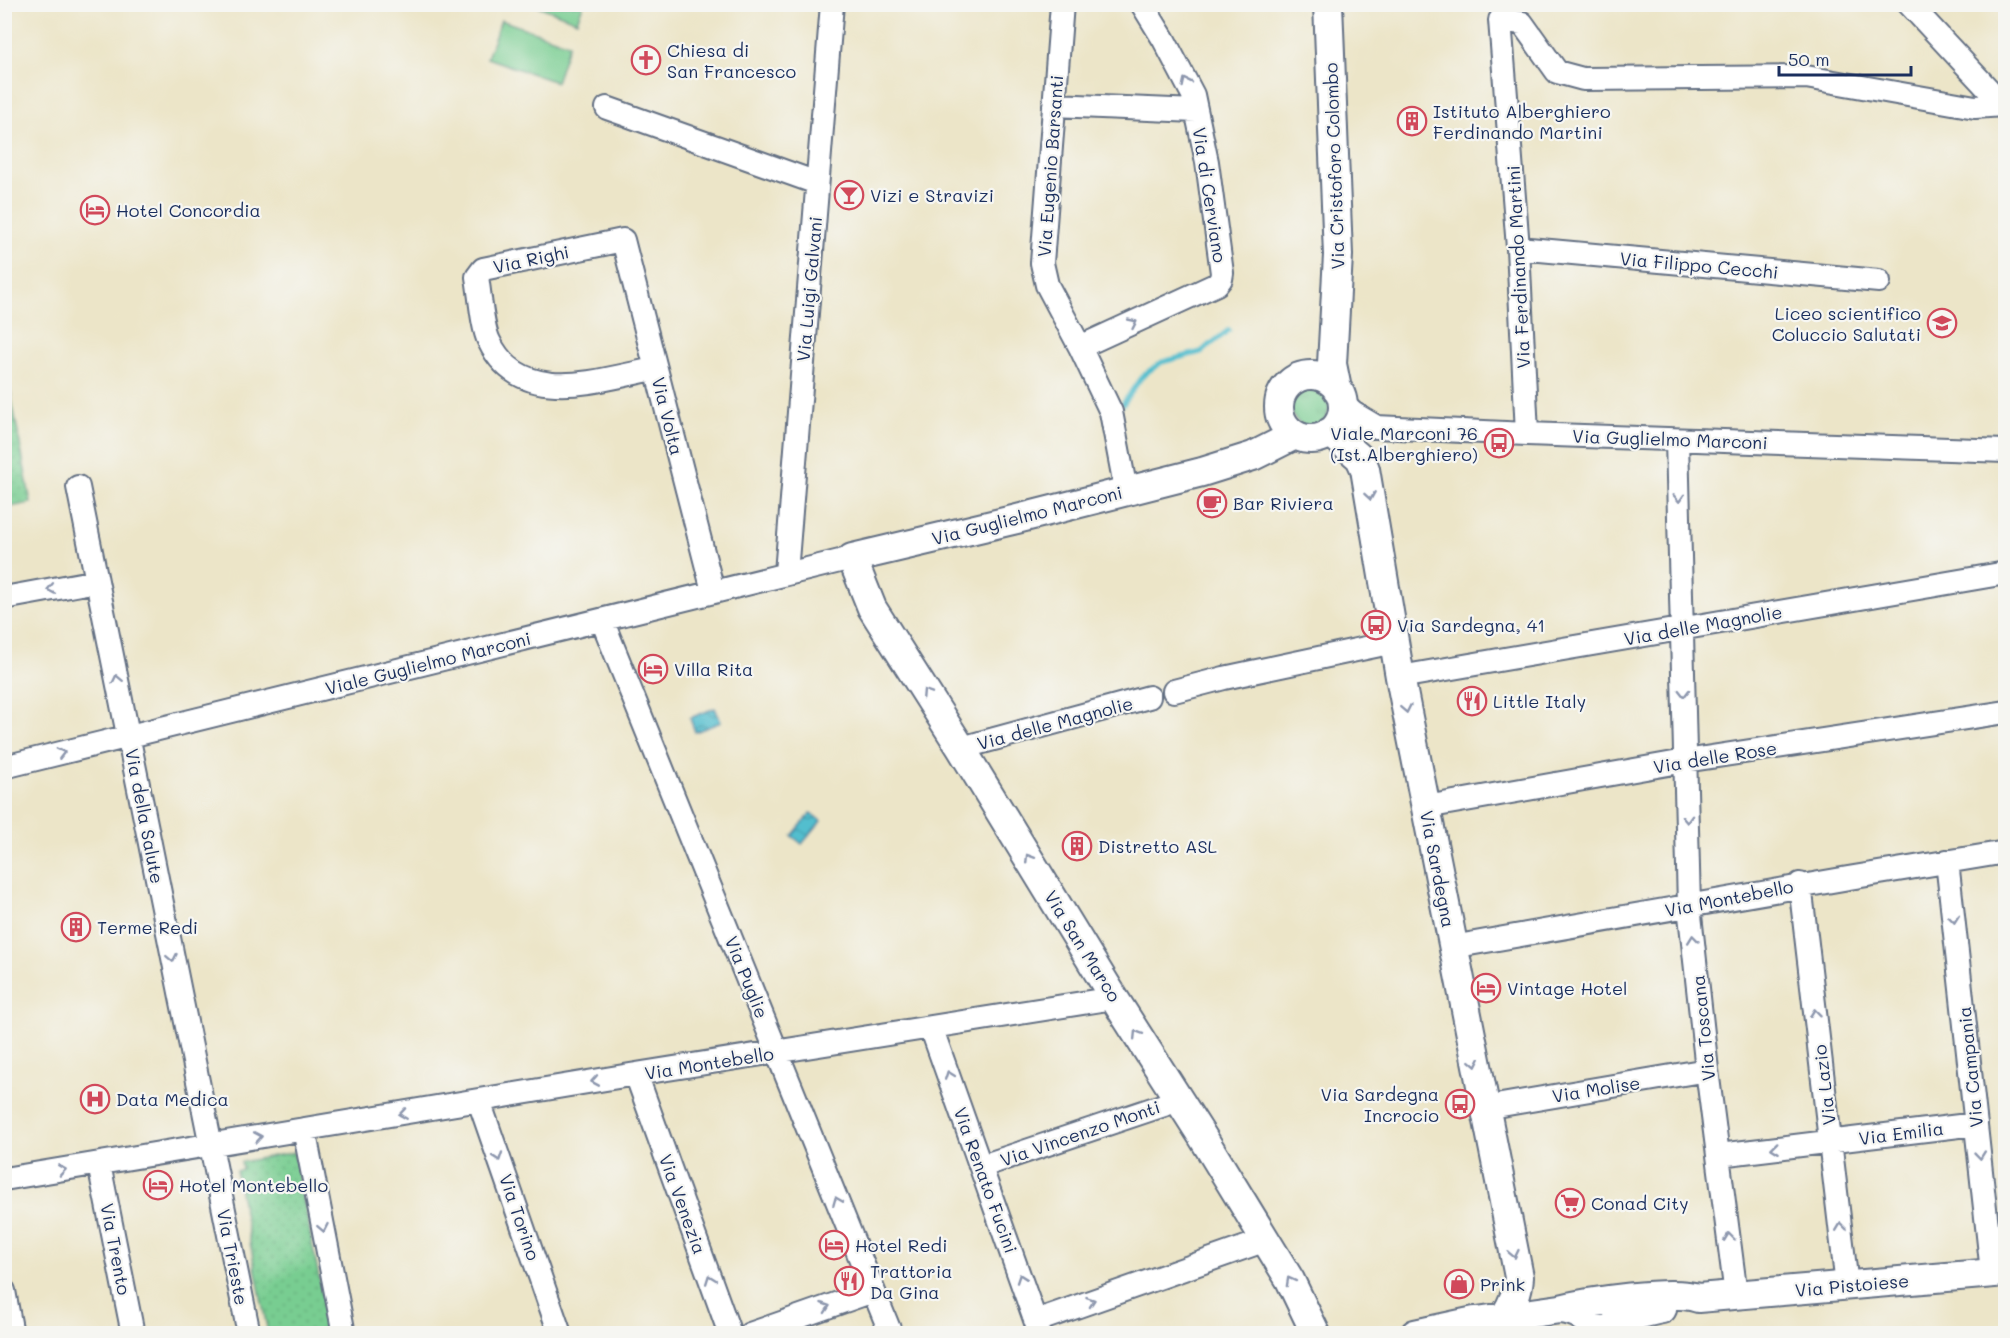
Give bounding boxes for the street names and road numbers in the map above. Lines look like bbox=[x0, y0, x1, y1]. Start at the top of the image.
street label: Via Cristoforo Colombo bbox=[1318, 62, 1350, 270]
street label: Via Eugenio Barsanti bbox=[1032, 74, 1068, 258]
street label: Via di Cerviano bbox=[1187, 126, 1233, 265]
street label: Via Ferdinando Martini bbox=[1501, 165, 1535, 369]
street label: Via Luigi Galvani bbox=[791, 215, 827, 363]
street label: Via Righi bbox=[491, 239, 571, 279]
street label: Via Filippo Cecchi bbox=[1619, 246, 1779, 284]
street label: Via Volta bbox=[647, 374, 689, 458]
street label: Via Guglielmo Marconi bbox=[1572, 424, 1768, 454]
street label: Via Guglielmo Marconi bbox=[929, 480, 1125, 550]
street label: Via delle Magnolie bbox=[1622, 599, 1784, 651]
street label: Viale Guglielmo Marconi bbox=[323, 626, 533, 700]
street label: Via delle Magnolie bbox=[974, 691, 1136, 755]
street label: Via delle Rose bbox=[1652, 735, 1778, 779]
street label: Via della Salute bbox=[120, 746, 170, 886]
street label: Via Sardegna bbox=[1415, 808, 1461, 930]
street label: Via Montebello bbox=[1663, 874, 1796, 922]
street label: Via San Marco bbox=[1039, 886, 1127, 1006]
street label: Via Puglie bbox=[720, 932, 774, 1022]
street label: Via Toscana bbox=[1685, 974, 1721, 1082]
street label: Via Campania bbox=[1952, 1005, 1988, 1129]
street label: Via Montebello bbox=[643, 1041, 776, 1085]
street label: Via Lazio bbox=[1807, 1043, 1841, 1127]
street label: Via Molise bbox=[1550, 1070, 1642, 1108]
street label: Via Vincenzo Monti bbox=[997, 1094, 1163, 1172]
street label: Via Renato Fucini bbox=[948, 1104, 1024, 1256]
street label: Via Emilia bbox=[1857, 1116, 1945, 1150]
street label: Via Venezia bbox=[654, 1151, 712, 1257]
street label: Via Torino bbox=[494, 1171, 546, 1264]
street label: Via Trento bbox=[95, 1201, 137, 1297]
street label: Via Trieste bbox=[212, 1207, 254, 1307]
street label: Via Pistoiese bbox=[1794, 1268, 1910, 1302]

